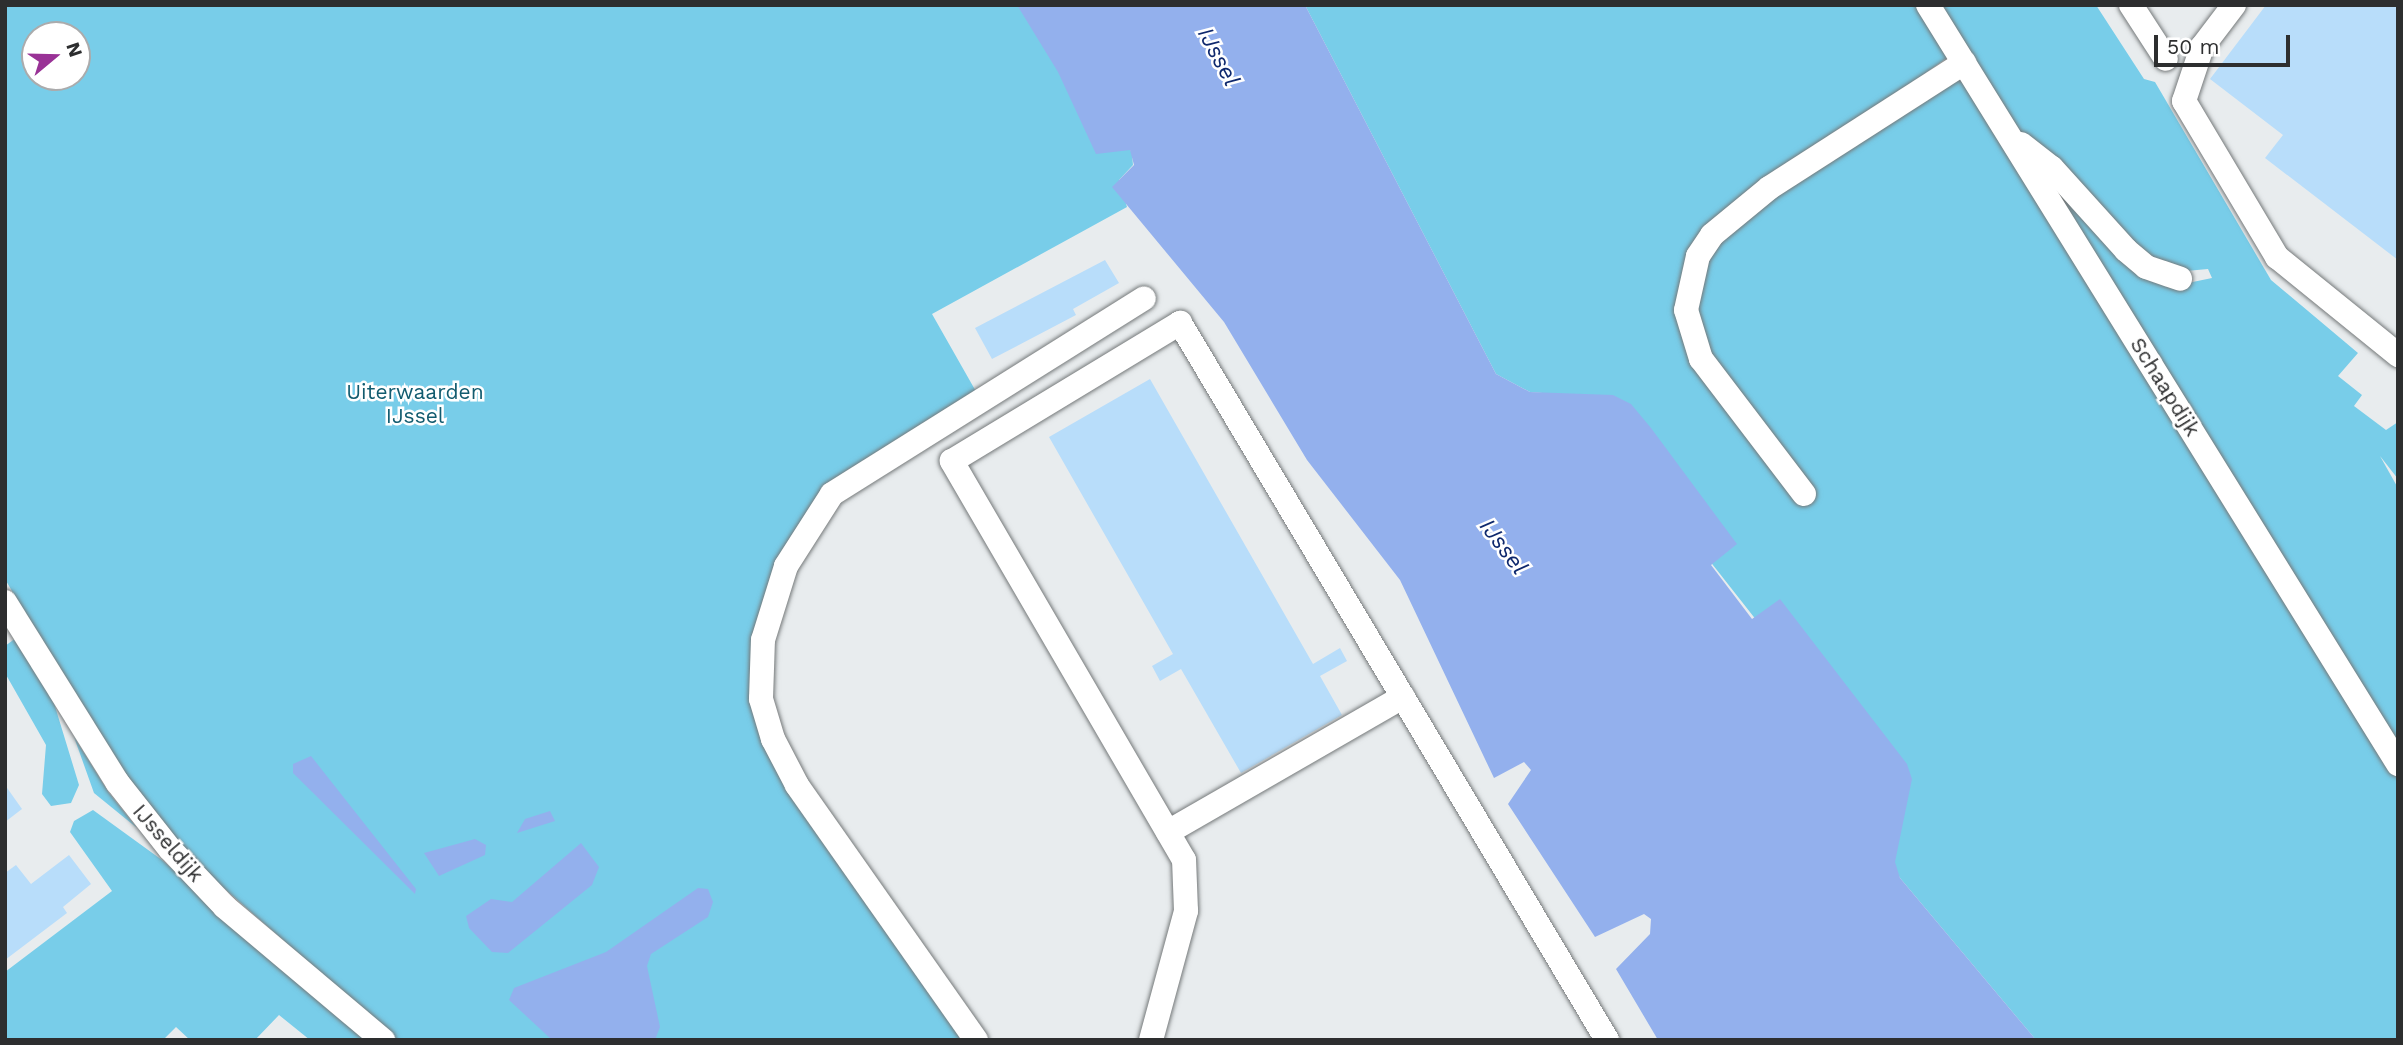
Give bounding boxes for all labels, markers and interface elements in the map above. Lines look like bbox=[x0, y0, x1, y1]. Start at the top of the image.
north arrow bbox=[21, 21, 91, 91]
scale bar bbox=[2158, 21, 2294, 65]
water label: IJssel bbox=[1191, 23, 1245, 91]
text: 50 m bbox=[2167, 34, 2219, 59]
text: N bbox=[61, 39, 88, 60]
street label: Schaapdijk bbox=[2125, 333, 2205, 441]
park label: Uiterwaarden IJssel bbox=[346, 379, 484, 429]
water label: IJssel bbox=[1473, 514, 1533, 580]
street label: IJsseldijk bbox=[127, 799, 209, 887]

